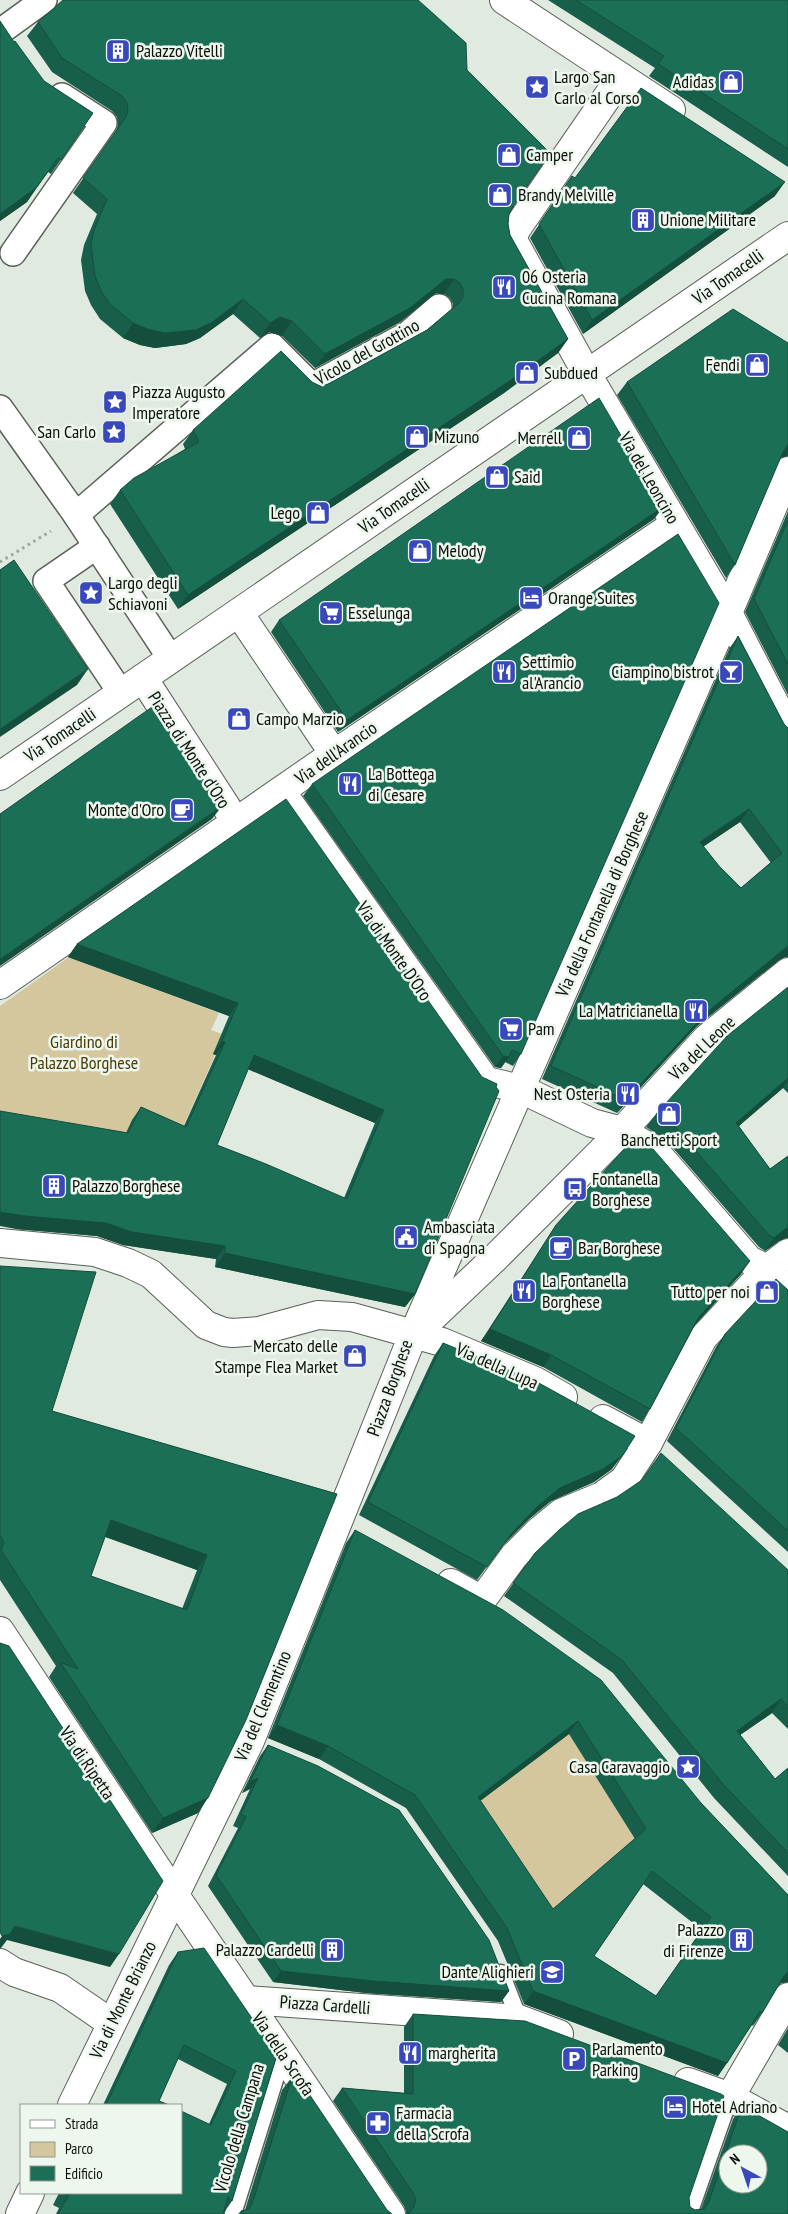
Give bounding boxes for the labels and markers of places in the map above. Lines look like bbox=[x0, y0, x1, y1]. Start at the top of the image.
building icon: Palazzo Vitelli bbox=[105, 38, 131, 64]
place label: Palazzo Vitelli bbox=[136, 39, 223, 62]
place label: Largo San Carlo al Corso bbox=[554, 65, 640, 109]
shop icon: Adidas bbox=[718, 69, 744, 95]
place label: Adidas bbox=[673, 70, 714, 93]
place icon: Largo San Carlo al Corso bbox=[524, 74, 550, 100]
shop icon: Camper bbox=[496, 142, 522, 168]
place label: Camper bbox=[526, 143, 573, 166]
shop icon: Brandy Melville bbox=[487, 182, 513, 208]
place label: Brandy Melville bbox=[518, 183, 614, 206]
building icon: Unione Militare bbox=[630, 207, 656, 233]
place label: Unione Militare bbox=[660, 208, 756, 231]
place label: 06 Osteria Cucina Romana bbox=[522, 265, 617, 309]
restaurant icon: 06 Osteria Cucina Romana bbox=[491, 274, 517, 300]
shop icon: Fendi bbox=[744, 352, 770, 378]
place label: Fendi bbox=[706, 353, 740, 376]
shop icon: Subdued bbox=[514, 360, 540, 386]
place label: Subdued bbox=[544, 361, 598, 384]
place label: Piazza Augusto Imperatore bbox=[132, 380, 226, 424]
place icon: Piazza Augusto Imperatore bbox=[102, 389, 128, 415]
place icon: San Carlo bbox=[101, 419, 127, 445]
place label: San Carlo bbox=[37, 420, 96, 443]
shop icon: Mizuno bbox=[404, 424, 430, 450]
place label: Mizuno bbox=[434, 425, 480, 448]
shop icon: Merrell bbox=[566, 425, 592, 451]
place label: Merrell bbox=[517, 426, 563, 449]
shop icon: Said bbox=[484, 464, 510, 490]
place label: Said bbox=[514, 465, 541, 488]
shop icon: Lego bbox=[305, 500, 331, 526]
place label: Lego bbox=[270, 501, 300, 524]
shop icon: Melody bbox=[407, 538, 433, 564]
place label: Melody bbox=[438, 539, 484, 562]
place label: Largo degli Schiavoni bbox=[108, 571, 178, 615]
place icon: Largo degli Schiavoni bbox=[78, 580, 104, 606]
hotel icon: Orange Suites bbox=[518, 585, 544, 611]
place label: Orange Suites bbox=[548, 586, 635, 609]
supermarket icon: Esselunga bbox=[318, 600, 344, 626]
place label: Esselunga bbox=[348, 601, 410, 624]
place label: Settimio al'Arancio bbox=[522, 650, 582, 694]
restaurant icon: Settimio al'Arancio bbox=[491, 659, 517, 685]
bar icon: Ciampino bistrot bbox=[718, 659, 744, 685]
place label: Ciampino bistrot bbox=[611, 660, 714, 683]
shop icon: Campo Marzio bbox=[226, 706, 252, 732]
place label: Campo Marzio bbox=[256, 707, 344, 730]
place label: La Bottega di Cesare bbox=[368, 762, 435, 806]
restaurant icon: La Bottega di Cesare bbox=[337, 771, 363, 797]
cafe icon: Monte d'Oro bbox=[169, 797, 195, 823]
place label: Monte d'Oro bbox=[88, 798, 164, 821]
restaurant icon: La Matricianella bbox=[683, 998, 709, 1024]
place label: La Matricianella bbox=[579, 999, 678, 1022]
supermarket icon: Pam bbox=[498, 1016, 524, 1042]
place label: Pam bbox=[528, 1017, 555, 1040]
restaurant icon: Nest Osteria bbox=[615, 1081, 641, 1107]
place label: Nest Osteria bbox=[534, 1082, 610, 1105]
shop icon: Banchetti Sport bbox=[656, 1101, 682, 1127]
place label: Banchetti Sport bbox=[621, 1128, 717, 1151]
place label: Fontanella Borghese bbox=[592, 1167, 658, 1211]
building icon: Palazzo Borghese bbox=[41, 1173, 67, 1199]
place label: Palazzo Borghese bbox=[72, 1174, 180, 1197]
bus stop icon: Fontanella Borghese bbox=[562, 1176, 588, 1202]
place label: Ambasciata di Spagna bbox=[424, 1215, 495, 1259]
public building icon: Ambasciata di Spagna bbox=[393, 1224, 419, 1250]
cafe icon: Bar Borghese bbox=[548, 1235, 574, 1261]
place label: Bar Borghese bbox=[578, 1236, 660, 1259]
place label: La Fontanella Borghese bbox=[542, 1269, 626, 1313]
restaurant icon: La Fontanella Borghese bbox=[511, 1278, 537, 1304]
shop icon: Tutto per noi bbox=[754, 1279, 780, 1305]
place label: Tutto per noi bbox=[671, 1280, 750, 1303]
place label: Mercato delle Stampe Flea Market bbox=[214, 1334, 338, 1378]
shop icon: Mercato delle Stampe Flea Market bbox=[342, 1343, 368, 1369]
place icon: Casa Caravaggio bbox=[675, 1754, 701, 1780]
place label: Casa Caravaggio bbox=[569, 1755, 670, 1778]
place label: Palazzo di Firenze bbox=[663, 1918, 724, 1962]
building icon: Palazzo di Firenze bbox=[728, 1927, 754, 1953]
building icon: Palazzo Cardelli bbox=[319, 1937, 345, 1963]
place label: Palazzo Cardelli bbox=[216, 1938, 314, 1961]
school or university icon: Dante Alighieri bbox=[539, 1959, 565, 1985]
place label: Dante Alighieri bbox=[441, 1960, 534, 1983]
place label: Parlamento Parking bbox=[592, 2037, 663, 2081]
restaurant icon: margherita bbox=[397, 2040, 423, 2066]
place label: margherita bbox=[428, 2041, 496, 2064]
parking icon: Parlamento Parking bbox=[561, 2046, 587, 2072]
hotel icon: Hotel Adriano bbox=[662, 2094, 688, 2120]
place label: Hotel Adriano bbox=[692, 2095, 777, 2118]
place label: Farmacia della Scrofa bbox=[396, 2101, 469, 2145]
pharmacy icon: Farmacia della Scrofa bbox=[365, 2110, 391, 2136]

